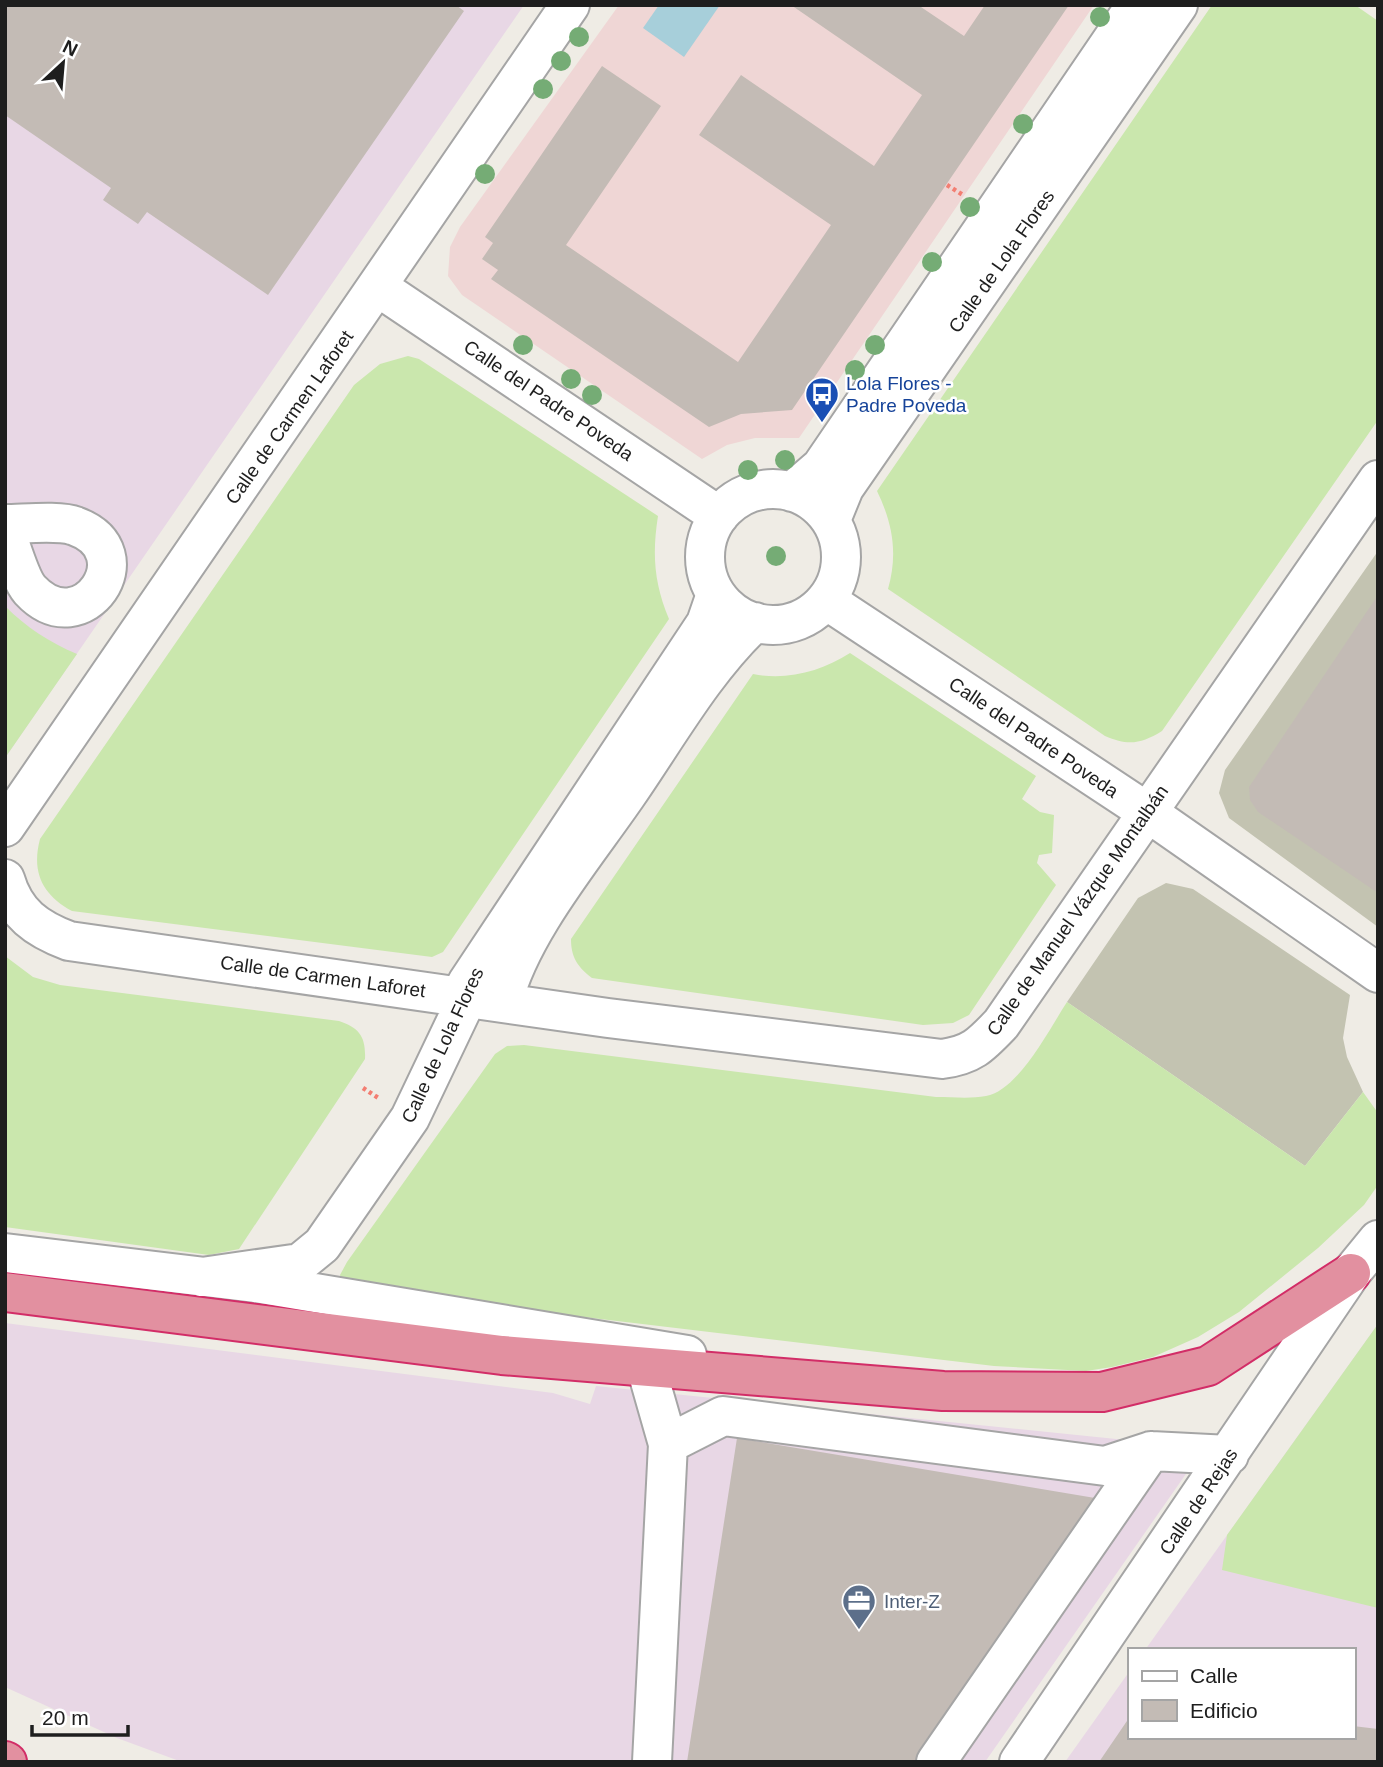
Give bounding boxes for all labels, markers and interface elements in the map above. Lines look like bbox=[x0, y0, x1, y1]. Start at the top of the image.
north arrow bbox=[28, 28, 98, 98]
text: N bbox=[59, 36, 81, 61]
street label: Calle de Lola Flores bbox=[944, 186, 1058, 337]
street label: Calle de Carmen Laforet bbox=[221, 326, 358, 508]
street label: Calle del Padre Poveda bbox=[460, 336, 638, 465]
place label: Lola Flores - Padre Poveda bbox=[846, 373, 967, 416]
bus stop icon: Lola Flores - Padre Poveda bbox=[803, 375, 841, 424]
street label: Calle del Padre Poveda bbox=[945, 673, 1123, 802]
street label: Calle de Manuel Vázque Montalbán bbox=[982, 781, 1172, 1040]
street label: Calle de Carmen Laforet bbox=[219, 952, 428, 1001]
street label: Calle de Lola Flores bbox=[397, 964, 488, 1126]
street label: Calle de Rejas bbox=[1155, 1444, 1242, 1558]
office icon: Inter-Z bbox=[840, 1582, 878, 1631]
place label: Inter-Z bbox=[884, 1591, 940, 1612]
legend bbox=[1128, 1648, 1355, 1739]
text: Calle bbox=[1190, 1664, 1238, 1687]
scale bar bbox=[32, 1694, 128, 1738]
text: Edificio bbox=[1190, 1699, 1258, 1722]
text: 20 m bbox=[42, 1706, 89, 1729]

